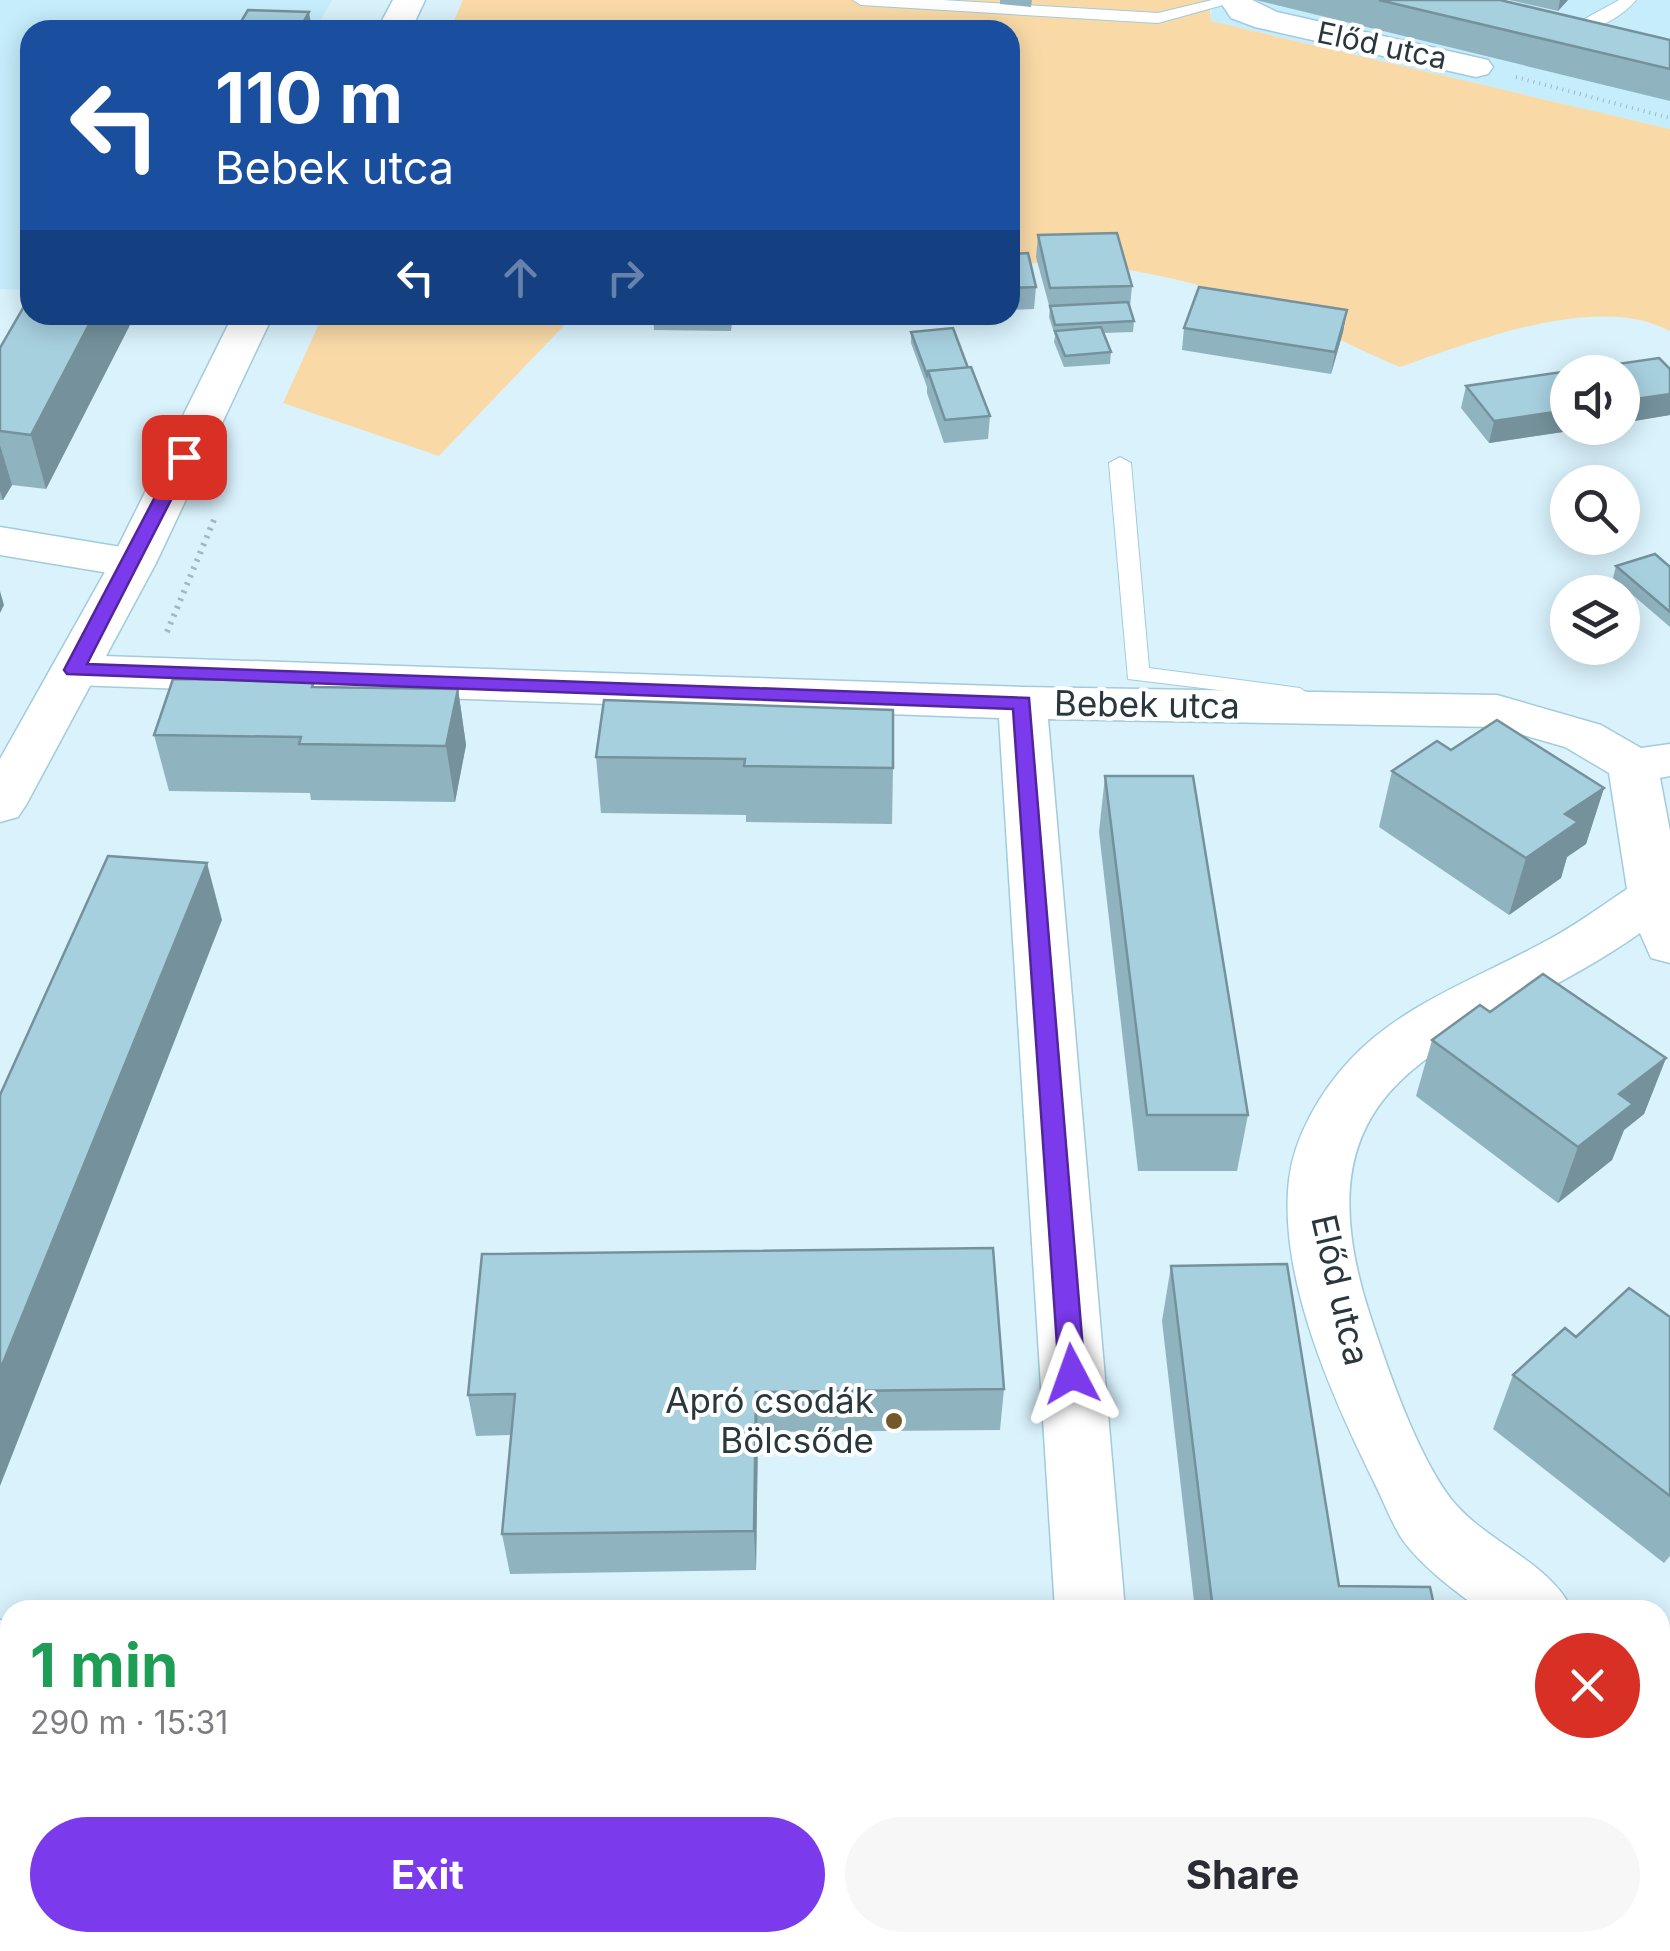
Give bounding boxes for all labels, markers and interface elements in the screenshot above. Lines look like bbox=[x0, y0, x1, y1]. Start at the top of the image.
street label: Előd utca bbox=[1314, 14, 1450, 76]
text: 110 m bbox=[215, 55, 403, 140]
icon: left bbox=[50, 60, 180, 190]
text: Bebek utca bbox=[215, 140, 454, 195]
icon: left bbox=[388, 250, 443, 305]
icon: ahead bbox=[493, 250, 548, 305]
icon: right bbox=[598, 250, 653, 305]
map controls bbox=[1550, 355, 1640, 665]
button: sound bbox=[1550, 355, 1640, 445]
pin bbox=[142, 415, 227, 500]
icon: arrive bbox=[157, 430, 212, 485]
button: search bbox=[1550, 465, 1640, 555]
button: layers bbox=[1550, 575, 1640, 665]
street label: Bebek utca bbox=[1054, 681, 1240, 727]
street label: Előd utca bbox=[1303, 1210, 1379, 1369]
position arrow bbox=[1020, 1322, 1124, 1426]
place label: Apró csodák Bölcsőde bbox=[665, 1379, 874, 1461]
marker: Apró csodák Bölcsőde bbox=[883, 1410, 905, 1432]
text: 1 min bbox=[30, 1629, 178, 1701]
button: close bbox=[1535, 1633, 1640, 1738]
text: 290 m · 15:31 bbox=[30, 1703, 228, 1742]
button: Exit bbox=[30, 1817, 825, 1932]
button: Share bbox=[845, 1817, 1640, 1932]

